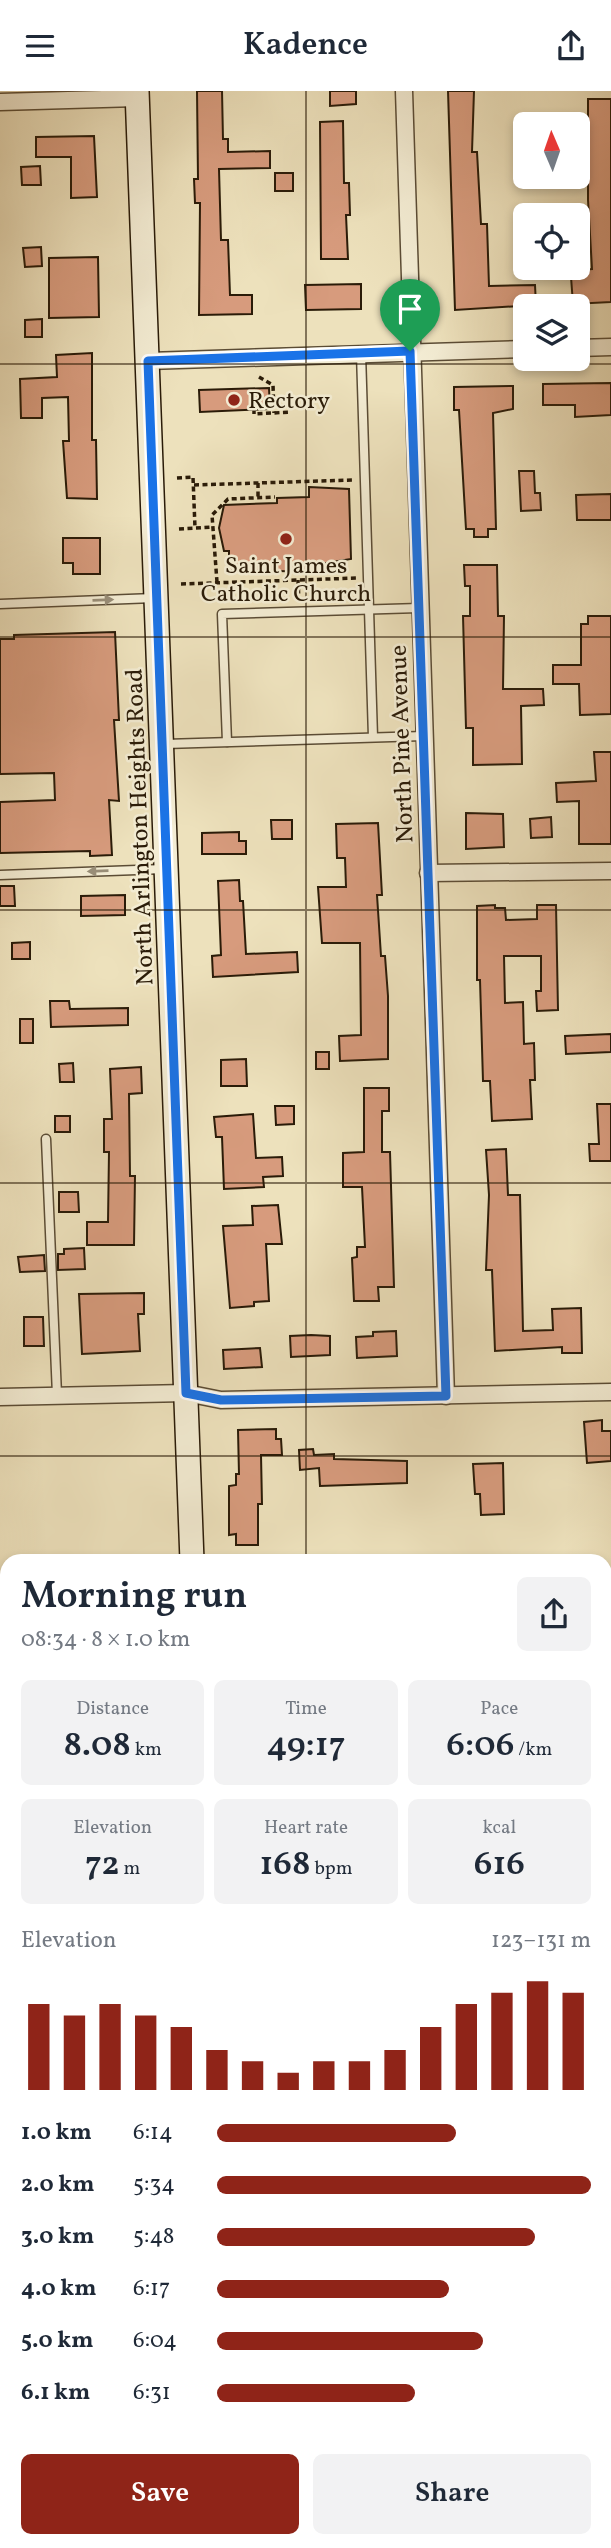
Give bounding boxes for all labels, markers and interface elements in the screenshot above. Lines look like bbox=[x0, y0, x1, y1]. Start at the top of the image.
text: Kadence bbox=[243, 24, 368, 68]
icon: menu bbox=[21, 27, 59, 65]
icon: share bbox=[552, 27, 590, 65]
north arrow bbox=[513, 112, 590, 189]
map controls bbox=[513, 112, 590, 371]
button: locate bbox=[513, 203, 590, 280]
pin bbox=[380, 279, 440, 351]
icon: arrive bbox=[391, 290, 429, 328]
button: layers bbox=[513, 294, 590, 371]
place label: Rectory bbox=[248, 385, 330, 419]
marker: Rectory bbox=[226, 392, 242, 408]
marker: Saint James Catholic Church bbox=[278, 531, 294, 547]
place label: Saint James Catholic Church bbox=[201, 550, 371, 612]
one-way arrow bbox=[93, 595, 115, 606]
street label: North Pine Avenue bbox=[383, 644, 423, 844]
street label: North Arlington Heights Road bbox=[118, 668, 164, 986]
one-way arrow bbox=[87, 866, 109, 877]
text: Morning run bbox=[21, 1571, 247, 1624]
button: share bbox=[517, 1577, 591, 1651]
text: 08:34 · 8 × 1.0 km bbox=[21, 1624, 190, 1656]
text: Distance bbox=[76, 1696, 149, 1722]
text: Time bbox=[285, 1696, 327, 1722]
text: Pace bbox=[480, 1696, 518, 1722]
text: 8.08 bbox=[63, 1722, 131, 1770]
text: 49:17 bbox=[266, 1722, 346, 1770]
text: 6:06 bbox=[446, 1722, 514, 1770]
text: km bbox=[131, 1737, 162, 1763]
text: /km bbox=[514, 1737, 552, 1763]
text: Elevation bbox=[73, 1815, 152, 1841]
text: Heart rate bbox=[264, 1815, 348, 1841]
text: kcal bbox=[482, 1815, 516, 1841]
text: 72 bbox=[85, 1841, 120, 1889]
text: 168 bbox=[260, 1841, 311, 1889]
text: 616 bbox=[474, 1841, 525, 1889]
text: m bbox=[120, 1856, 140, 1882]
text: bpm bbox=[311, 1856, 352, 1882]
text: Elevation bbox=[21, 1925, 117, 1957]
text: 123–131 m bbox=[491, 1925, 591, 1957]
text: 1.0 km bbox=[21, 2117, 92, 2149]
text: 6:14 bbox=[133, 2117, 173, 2149]
text: 2.0 km bbox=[21, 2169, 94, 2201]
text: 5:34 bbox=[133, 2169, 175, 2201]
text: 3.0 km bbox=[21, 2221, 94, 2253]
text: 5:48 bbox=[133, 2221, 174, 2253]
text: 4.0 km bbox=[21, 2273, 96, 2305]
text: 6:17 bbox=[133, 2273, 170, 2305]
text: 5.0 km bbox=[21, 2325, 94, 2357]
text: 6:04 bbox=[133, 2325, 177, 2357]
text: 6.1 km bbox=[21, 2377, 90, 2409]
text: 6:31 bbox=[133, 2377, 171, 2409]
button: Save bbox=[21, 2454, 299, 2534]
button: Share bbox=[313, 2454, 591, 2534]

